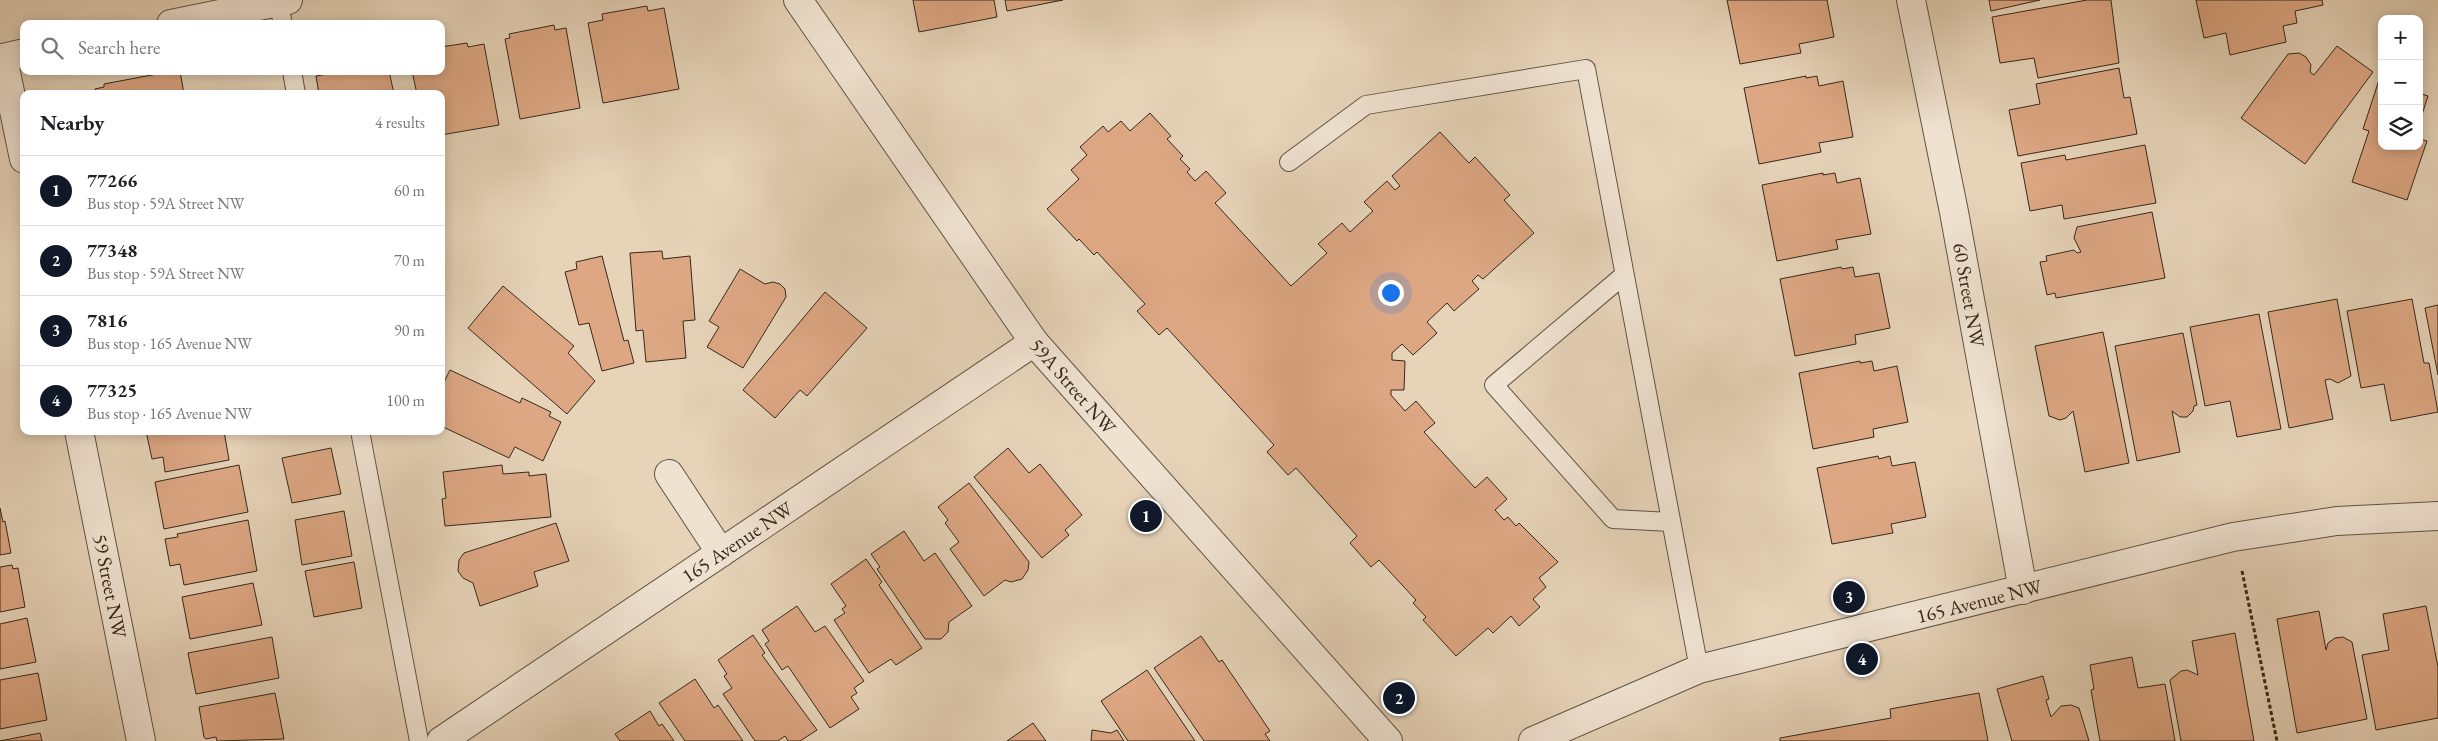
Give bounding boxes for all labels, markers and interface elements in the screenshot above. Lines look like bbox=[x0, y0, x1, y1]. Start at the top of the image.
map controls bbox=[2378, 15, 2423, 150]
button: + bbox=[2378, 15, 2423, 60]
search box bbox=[20, 20, 445, 75]
icon: search bbox=[38, 34, 66, 62]
text: Search here bbox=[78, 35, 160, 60]
button: − bbox=[2378, 60, 2423, 105]
button: layers bbox=[2378, 105, 2423, 150]
text: Nearby bbox=[40, 109, 104, 136]
text: 4 results bbox=[375, 112, 425, 133]
text: 77266 bbox=[87, 168, 137, 193]
text: 1 bbox=[52, 180, 60, 201]
text: 60 m bbox=[394, 180, 425, 201]
text: Bus stop · 59A Street NW bbox=[87, 193, 245, 214]
text: 77348 bbox=[87, 238, 137, 263]
street label: 60 Street NW bbox=[1947, 241, 1991, 350]
text: 2 bbox=[52, 250, 60, 271]
text: 70 m bbox=[394, 250, 425, 271]
text: Bus stop · 59A Street NW bbox=[87, 263, 245, 284]
your location bbox=[1378, 280, 1404, 306]
text: 7816 bbox=[87, 308, 127, 333]
text: 3 bbox=[52, 320, 60, 341]
text: 90 m bbox=[394, 320, 425, 341]
text: Bus stop · 165 Avenue NW bbox=[87, 333, 252, 354]
street label: 59A Street NW bbox=[1024, 333, 1122, 440]
text: 77325 bbox=[87, 378, 137, 403]
text: 4 bbox=[52, 390, 60, 411]
text: 100 m bbox=[386, 390, 425, 411]
text: Bus stop · 165 Avenue NW bbox=[87, 403, 252, 424]
street label: 165 Avenue NW bbox=[677, 495, 798, 589]
pin: 1 bbox=[1130, 497, 1162, 535]
street label: 59 Street NW bbox=[87, 532, 133, 641]
street label: 165 Avenue NW bbox=[1914, 573, 2045, 629]
pin: 3 bbox=[1833, 578, 1865, 616]
pin: 4 bbox=[1846, 640, 1878, 678]
pin: 2 bbox=[1383, 679, 1415, 717]

